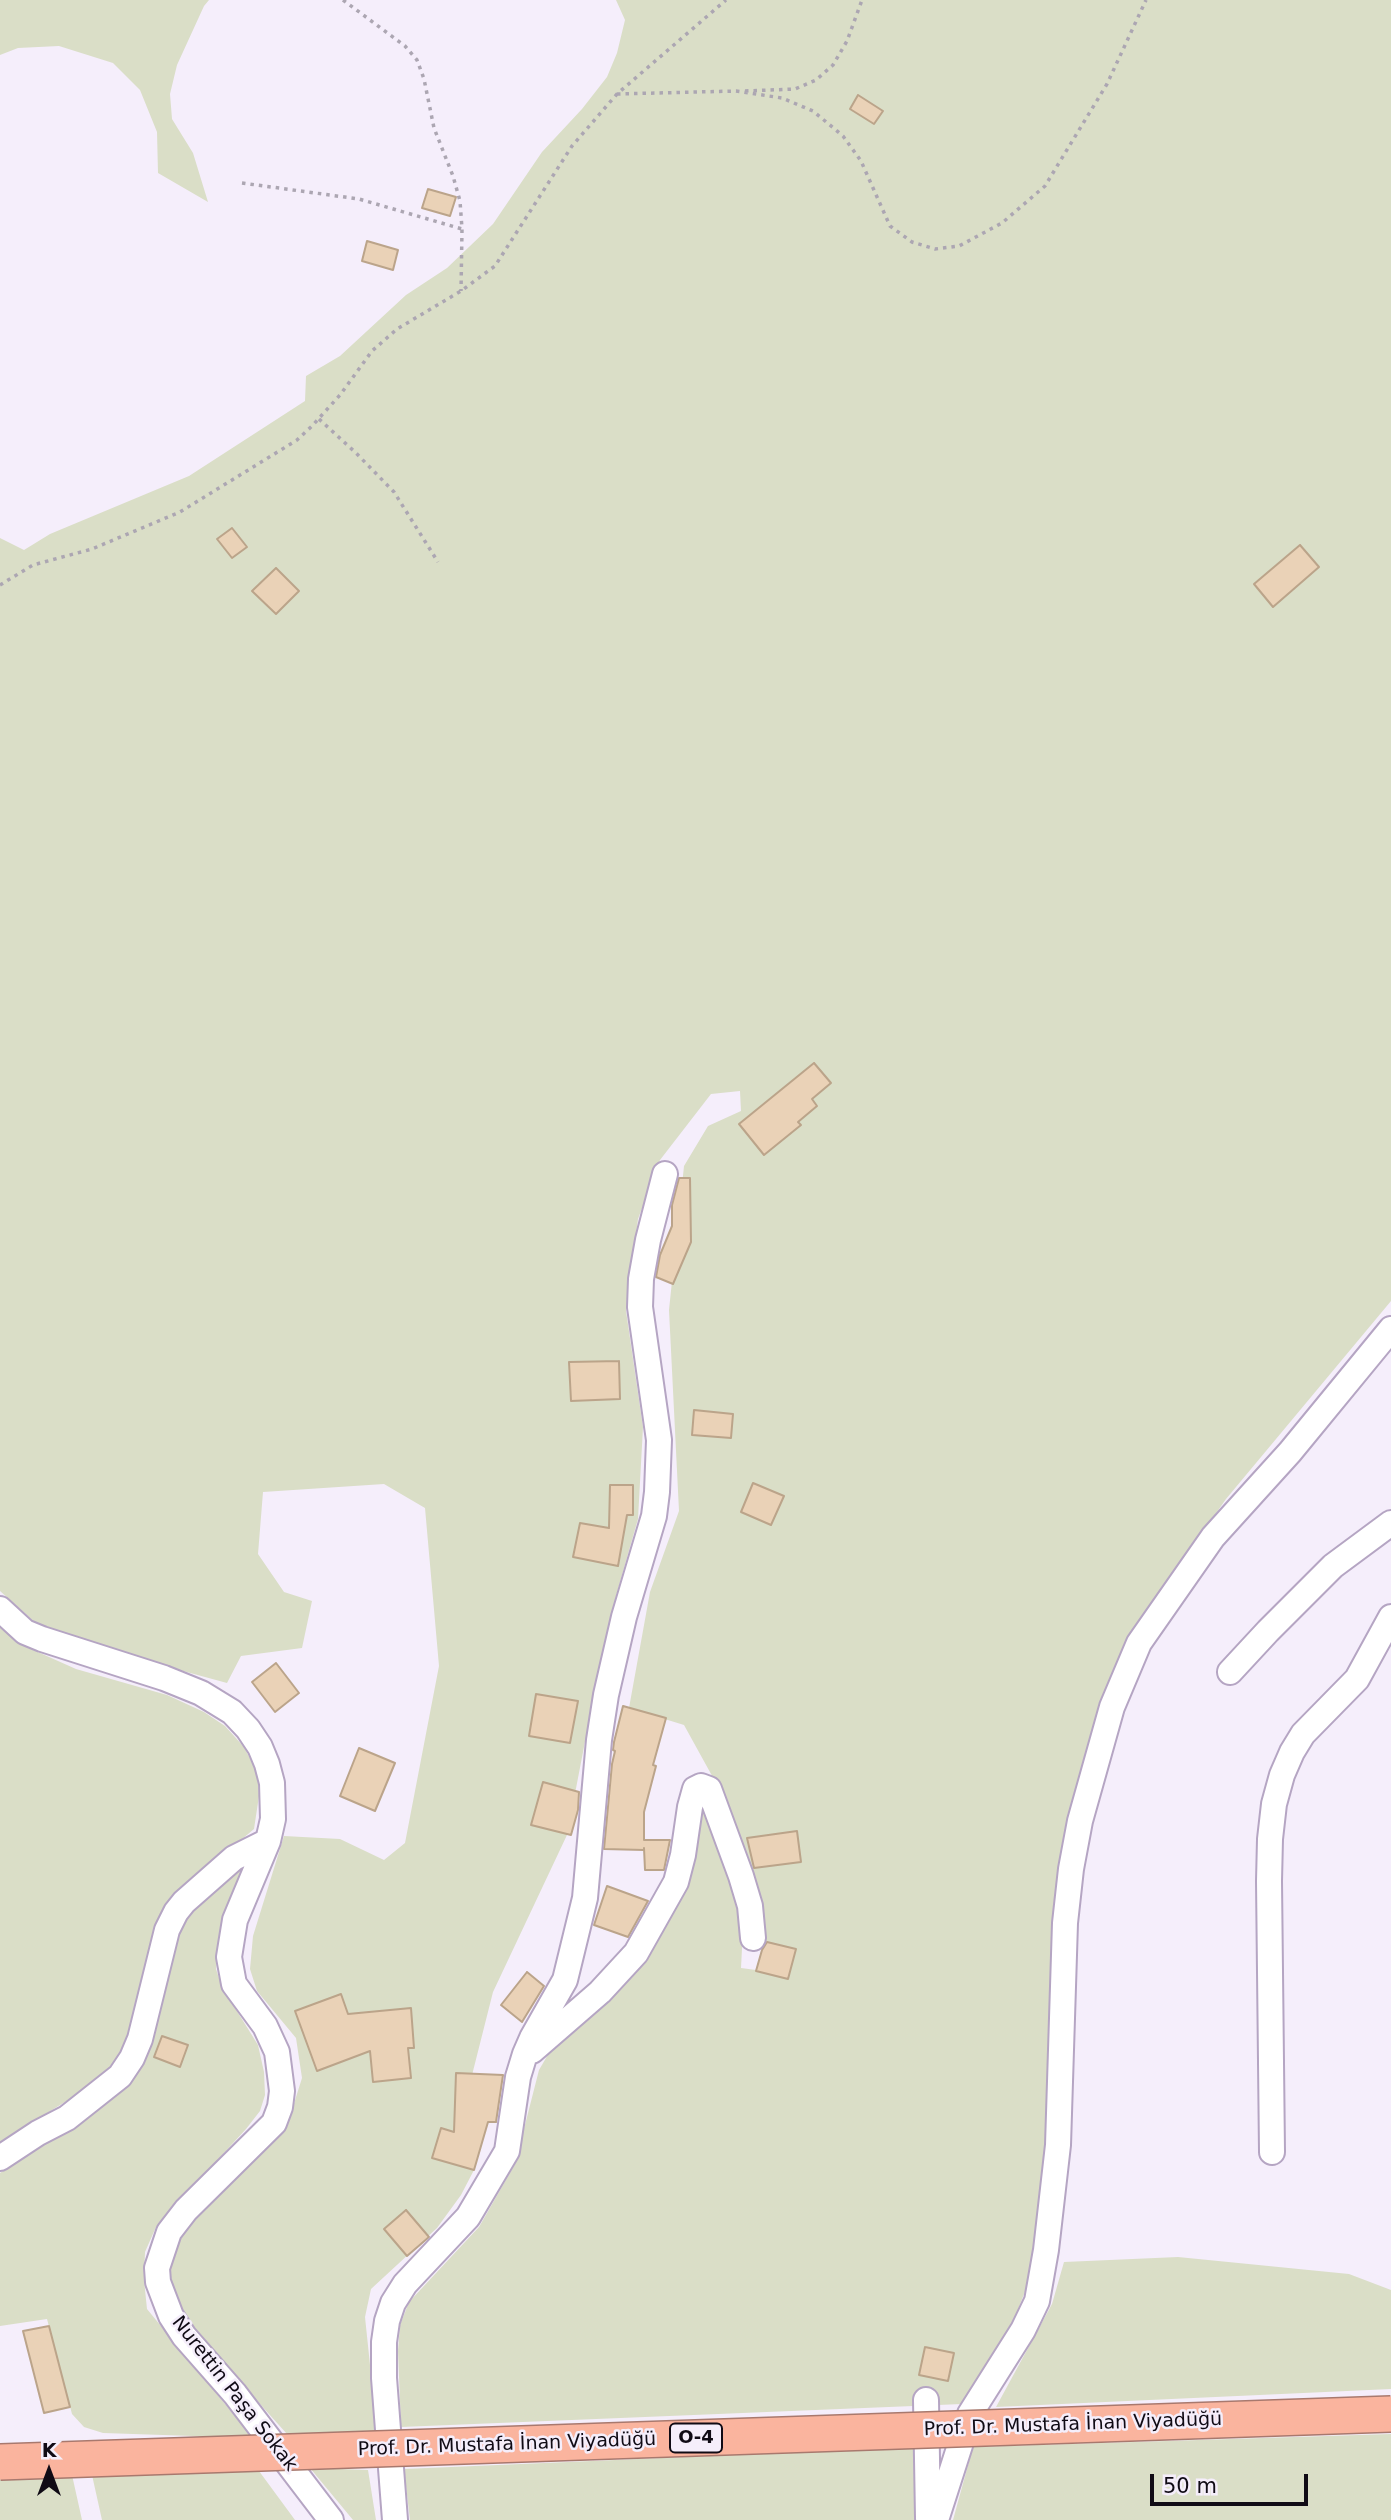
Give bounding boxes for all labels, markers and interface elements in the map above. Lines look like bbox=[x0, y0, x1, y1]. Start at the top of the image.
street label: Nurettin Paşa Sokak bbox=[166, 2312, 302, 2476]
street label: Prof. Dr. Mustafa İnan Viyadüğü bbox=[923, 2408, 1223, 2442]
road number: O-4 bbox=[670, 2424, 722, 2452]
street label: Prof. Dr. Mustafa İnan Viyadüğü bbox=[357, 2428, 657, 2462]
north arrow bbox=[14, 2436, 84, 2506]
text: K bbox=[42, 2439, 56, 2461]
scale bar bbox=[1153, 2460, 1310, 2504]
text: 50 m bbox=[1163, 2474, 1217, 2498]

